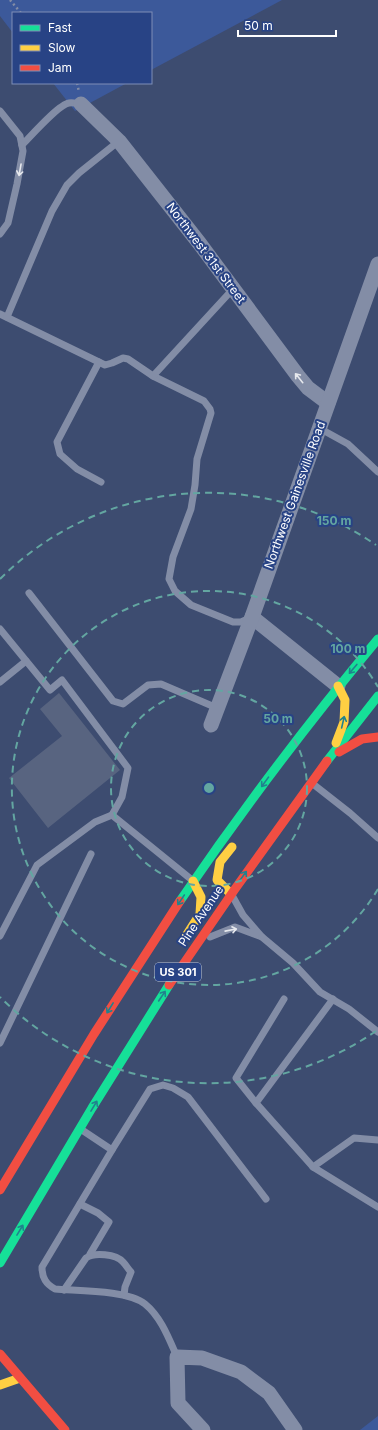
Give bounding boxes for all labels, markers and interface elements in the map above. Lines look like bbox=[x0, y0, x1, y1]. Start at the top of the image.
legend bbox=[12, 12, 152, 84]
scale bar bbox=[238, 12, 336, 38]
text: 50 m bbox=[244, 18, 273, 33]
text: Fast bbox=[48, 20, 72, 35]
text: Slow bbox=[48, 40, 76, 55]
text: Jam bbox=[48, 60, 72, 75]
one-way arrow bbox=[16, 163, 24, 176]
street label: Northwest 31st Street bbox=[164, 199, 249, 306]
one-way arrow bbox=[295, 372, 304, 383]
street label: Northwest Gainesville Road bbox=[261, 419, 328, 571]
text: 150 m bbox=[317, 513, 351, 528]
text: 100 m bbox=[330, 641, 366, 656]
one-way arrow bbox=[349, 663, 358, 674]
text: 50 m bbox=[263, 711, 293, 726]
one-way arrow bbox=[340, 716, 348, 729]
one-way arrow bbox=[261, 777, 269, 788]
centre of rings bbox=[202, 781, 216, 795]
one-way arrow bbox=[239, 871, 247, 882]
street label: Pine Avenue bbox=[175, 882, 226, 949]
one-way arrow bbox=[177, 894, 185, 905]
one-way arrow bbox=[225, 925, 238, 933]
road number: US 301 bbox=[155, 963, 201, 981]
one-way arrow bbox=[159, 990, 167, 1002]
one-way arrow bbox=[106, 1003, 114, 1014]
one-way arrow bbox=[90, 1101, 98, 1112]
one-way arrow bbox=[16, 1225, 24, 1236]

